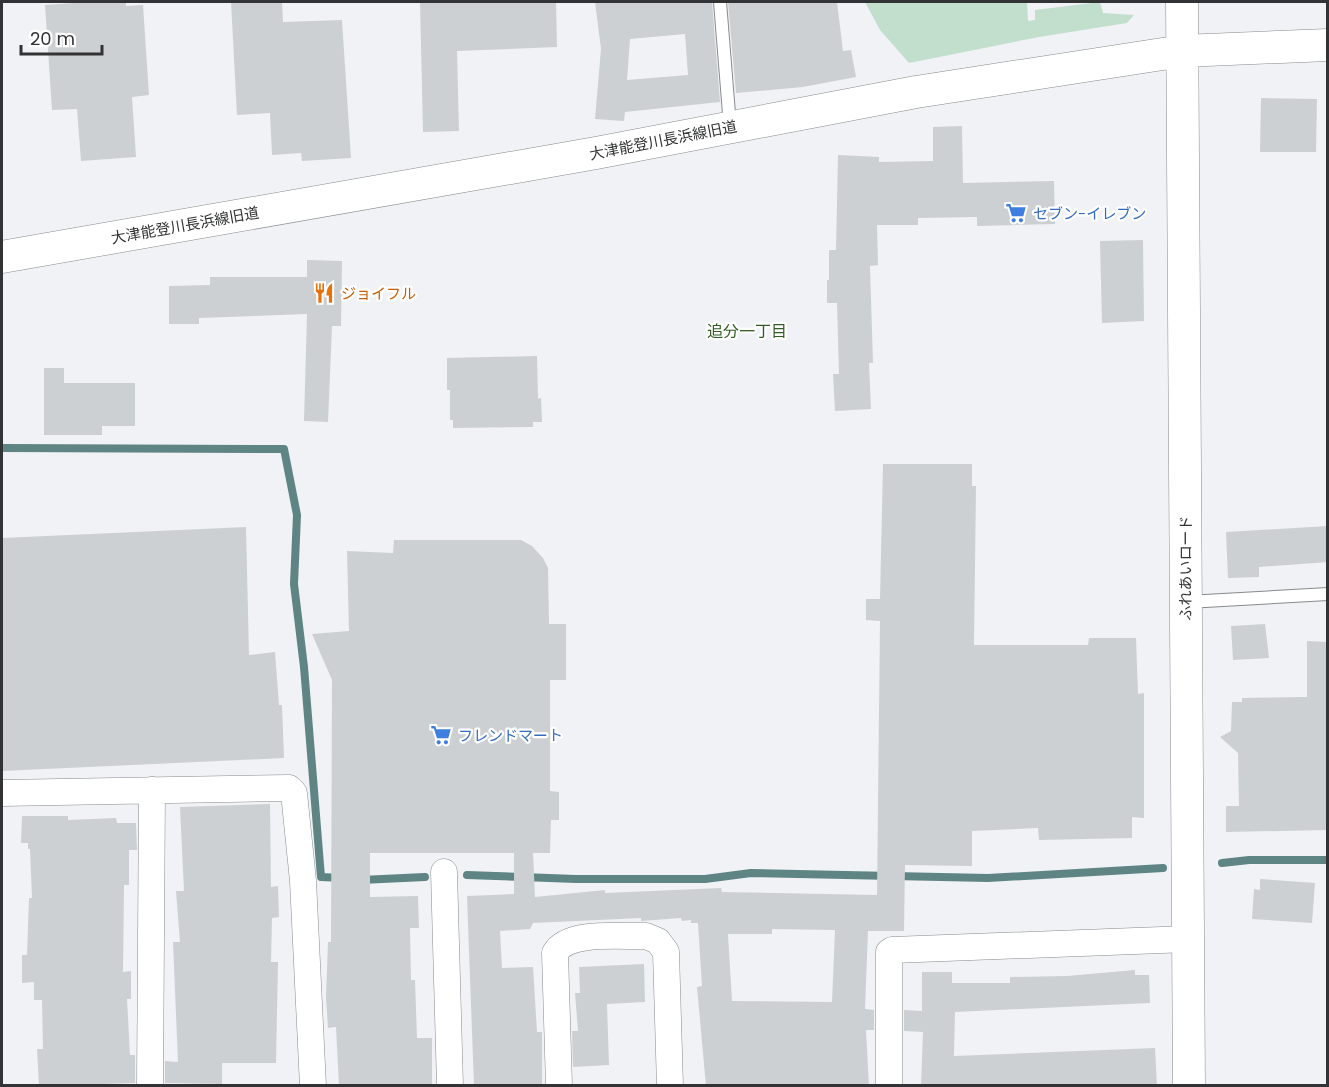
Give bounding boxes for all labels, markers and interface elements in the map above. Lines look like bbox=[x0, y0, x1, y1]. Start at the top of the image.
scale bar bbox=[21, 18, 102, 56]
text: 20 m bbox=[30, 26, 75, 51]
street label: 大津能登川長浜線旧道 bbox=[587, 115, 739, 165]
supermarket icon: セブン-イレブン bbox=[1004, 201, 1028, 225]
street label: 大津能登川長浜線旧道 bbox=[109, 202, 261, 248]
place label: セブン-イレブン bbox=[1033, 203, 1146, 224]
restaurant icon: ジョイフル bbox=[312, 281, 336, 305]
place label: ジョイフル bbox=[341, 283, 416, 304]
district label: 追分一丁目 bbox=[707, 320, 787, 343]
street label: ふれあいロード bbox=[1175, 515, 1196, 621]
supermarket icon: フレンドマート bbox=[429, 723, 453, 747]
place label: フレンドマート bbox=[458, 725, 563, 746]

